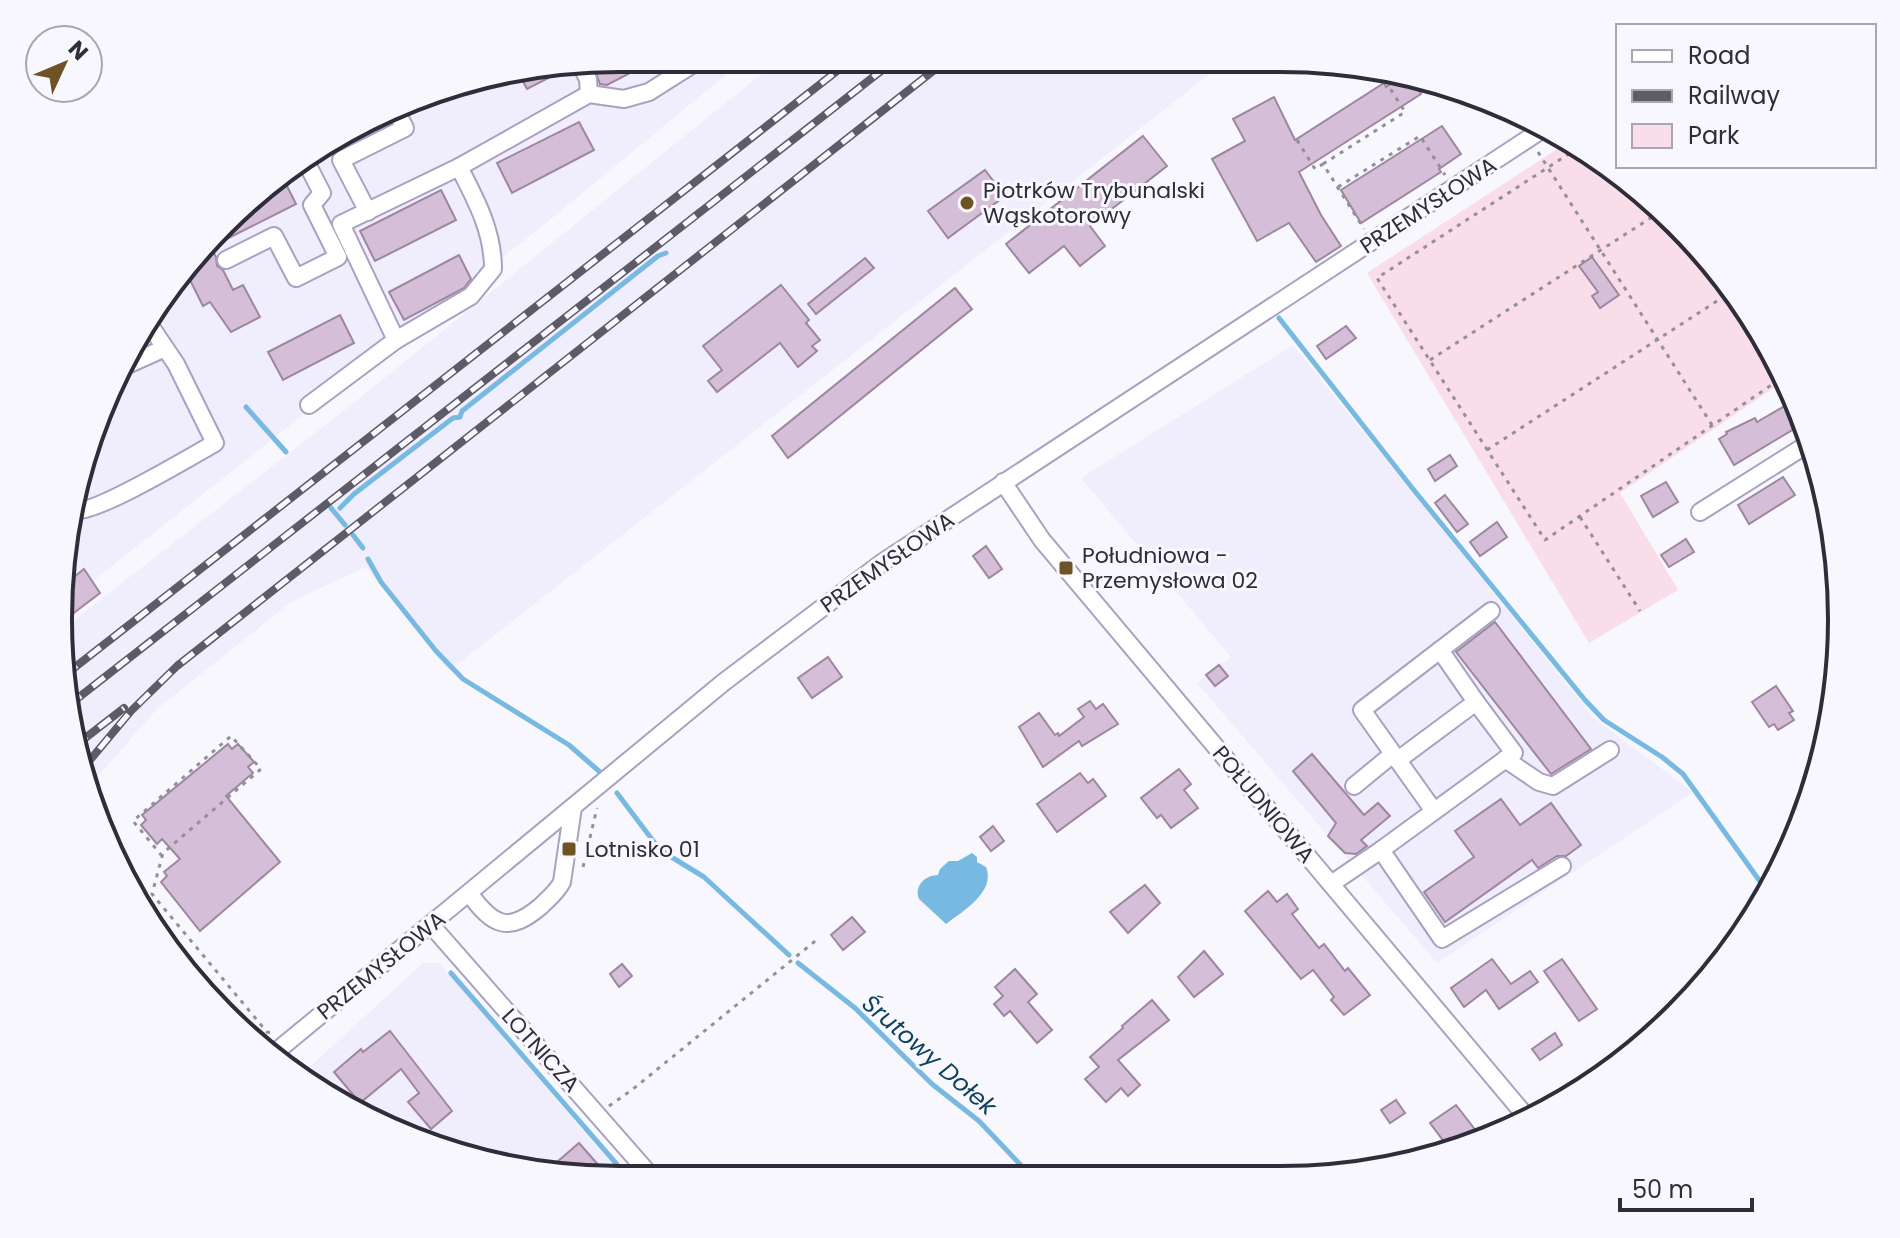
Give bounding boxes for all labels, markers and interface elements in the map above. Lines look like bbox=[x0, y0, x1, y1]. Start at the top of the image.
north arrow bbox=[24, 24, 104, 104]
legend bbox=[1616, 24, 1876, 168]
text: N bbox=[61, 34, 95, 67]
text: Road bbox=[1688, 39, 1750, 72]
text: Railway bbox=[1688, 79, 1781, 112]
text: Park bbox=[1688, 119, 1740, 152]
street label: PRZEMYSŁOWA bbox=[1354, 150, 1503, 261]
place label: Piotrków Trybunalski Wąskotorowy bbox=[983, 175, 1205, 231]
marker: Piotrków Trybunalski Wąskotorowy bbox=[958, 194, 976, 212]
street label: PRZEMYSŁOWA bbox=[814, 505, 961, 620]
place label: Południowa - Przemysłowa 02 bbox=[1082, 540, 1258, 596]
marker: Południowa - Przemysłowa 02 bbox=[1057, 559, 1075, 577]
street label: POŁUDNIOWA bbox=[1205, 739, 1322, 870]
place label: Lotnisko 01 bbox=[585, 834, 700, 865]
marker: Lotnisko 01 bbox=[560, 840, 578, 858]
street label: PRZEMYSŁOWA bbox=[310, 904, 452, 1027]
water label: Śrutowy Dołek bbox=[855, 987, 1005, 1123]
street label: LOTNICZA bbox=[495, 1002, 587, 1099]
scale bar bbox=[1620, 1162, 1752, 1212]
text: 50 m bbox=[1632, 1173, 1693, 1206]

